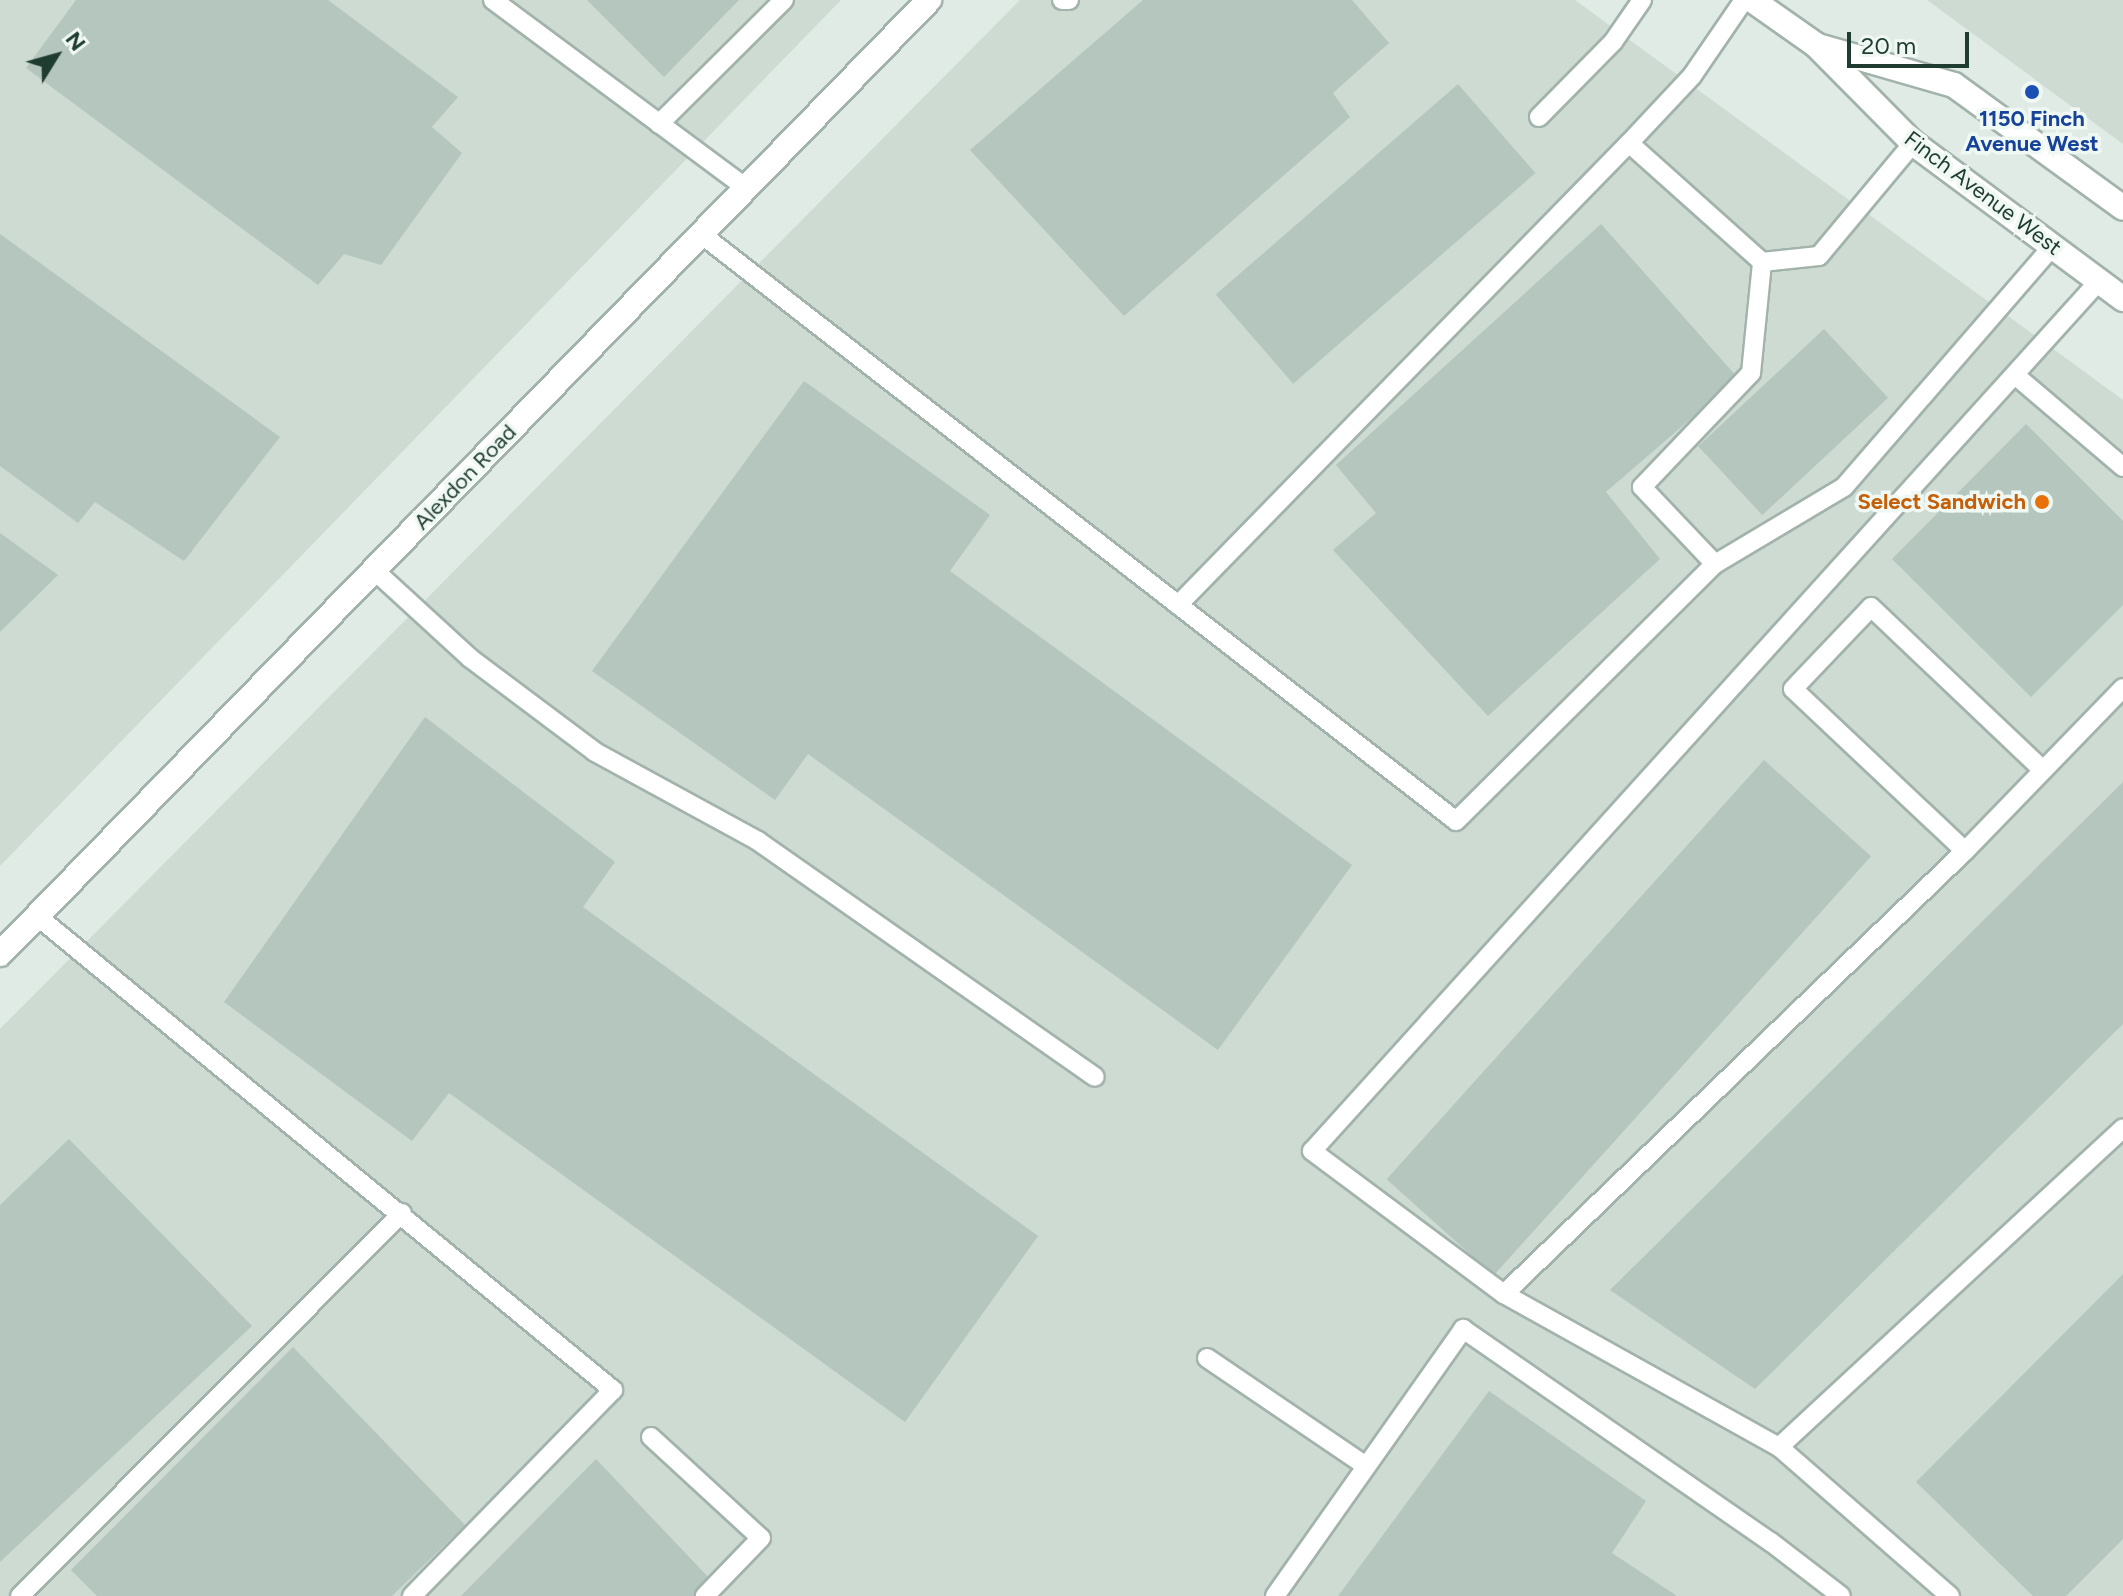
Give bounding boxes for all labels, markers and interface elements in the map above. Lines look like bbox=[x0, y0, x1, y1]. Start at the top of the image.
north arrow bbox=[16, 16, 96, 96]
scale bar bbox=[1851, 16, 1973, 66]
text: N bbox=[60, 26, 91, 56]
text: 20 m bbox=[1861, 31, 1916, 60]
marker: 1150 Finch Avenue West bbox=[2023, 83, 2041, 101]
place label: 1150 Finch Avenue West bbox=[1965, 105, 2099, 156]
street label: Finch Avenue West bbox=[1899, 125, 2067, 261]
street label: Alexdon Road bbox=[408, 419, 522, 535]
place label: Select Sandwich bbox=[1857, 489, 2026, 515]
marker: Select Sandwich bbox=[2033, 493, 2051, 511]

